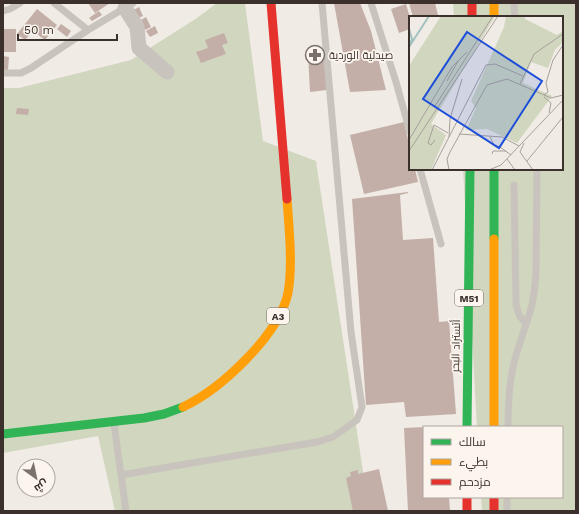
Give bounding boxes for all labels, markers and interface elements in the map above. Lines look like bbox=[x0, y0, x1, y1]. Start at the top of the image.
scale bar bbox=[18, 16, 117, 42]
inset map bbox=[409, 16, 563, 170]
text: 50 m bbox=[24, 23, 54, 37]
pharmacy icon: صيدلية الوردية bbox=[304, 44, 326, 66]
place label: صيدلية الوردية bbox=[329, 49, 393, 62]
road number: M51 bbox=[455, 290, 483, 306]
road number: A3 bbox=[267, 308, 289, 324]
street label: أتستراد البحر bbox=[448, 319, 463, 374]
legend bbox=[423, 426, 563, 498]
text: سالك bbox=[459, 435, 486, 449]
text: بطيء bbox=[459, 455, 488, 472]
north arrow bbox=[16, 458, 56, 498]
text: مزدحم bbox=[459, 475, 491, 490]
text: ش bbox=[32, 477, 51, 495]

